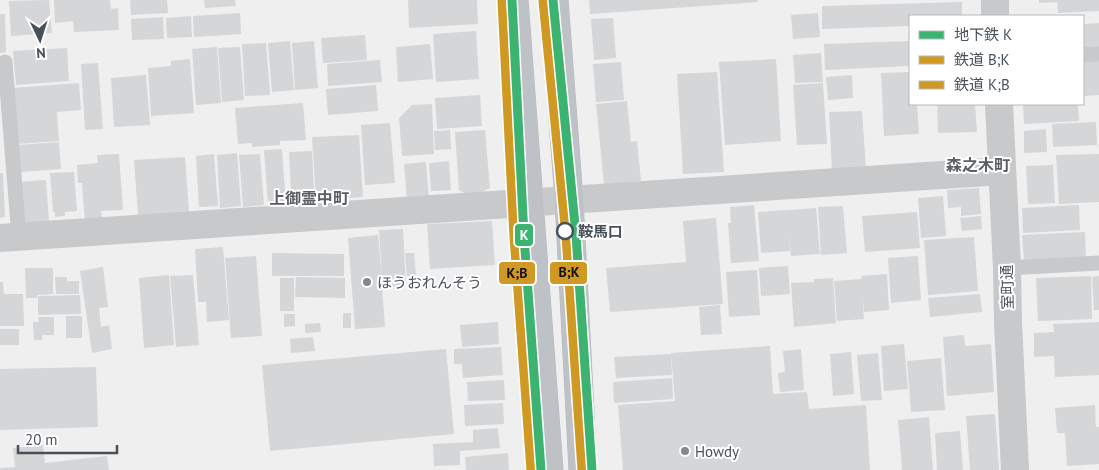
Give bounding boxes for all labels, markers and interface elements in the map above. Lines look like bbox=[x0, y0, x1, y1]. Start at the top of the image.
north arrow bbox=[15, 15, 65, 65]
legend bbox=[909, 15, 1084, 105]
text: 地下鉄 K bbox=[954, 25, 1012, 44]
text: N bbox=[36, 44, 46, 62]
text: 鉄道 B;K bbox=[954, 50, 1010, 69]
text: 鉄道 K;B bbox=[954, 75, 1010, 94]
district label: 森之木町 bbox=[946, 155, 1010, 175]
district label: 上御霊中町 bbox=[269, 188, 349, 208]
marker: 鞍馬口 bbox=[556, 222, 574, 240]
place label: 鞍馬口 bbox=[578, 222, 623, 241]
line badge: K bbox=[514, 223, 534, 247]
text: K bbox=[520, 226, 529, 244]
line badge: K;B bbox=[498, 261, 536, 285]
line badge: B;K bbox=[549, 261, 588, 285]
text: B;K bbox=[558, 263, 580, 281]
text: K;B bbox=[506, 264, 528, 282]
street label: 室町通 bbox=[997, 264, 1017, 310]
place label: ほうおれんそう bbox=[377, 273, 482, 292]
marker: ほうおれんそう bbox=[361, 276, 373, 288]
scale bar bbox=[18, 422, 116, 454]
text: 20 m bbox=[25, 430, 58, 449]
place label: Howdy bbox=[695, 442, 739, 461]
marker: Howdy bbox=[679, 445, 691, 457]

